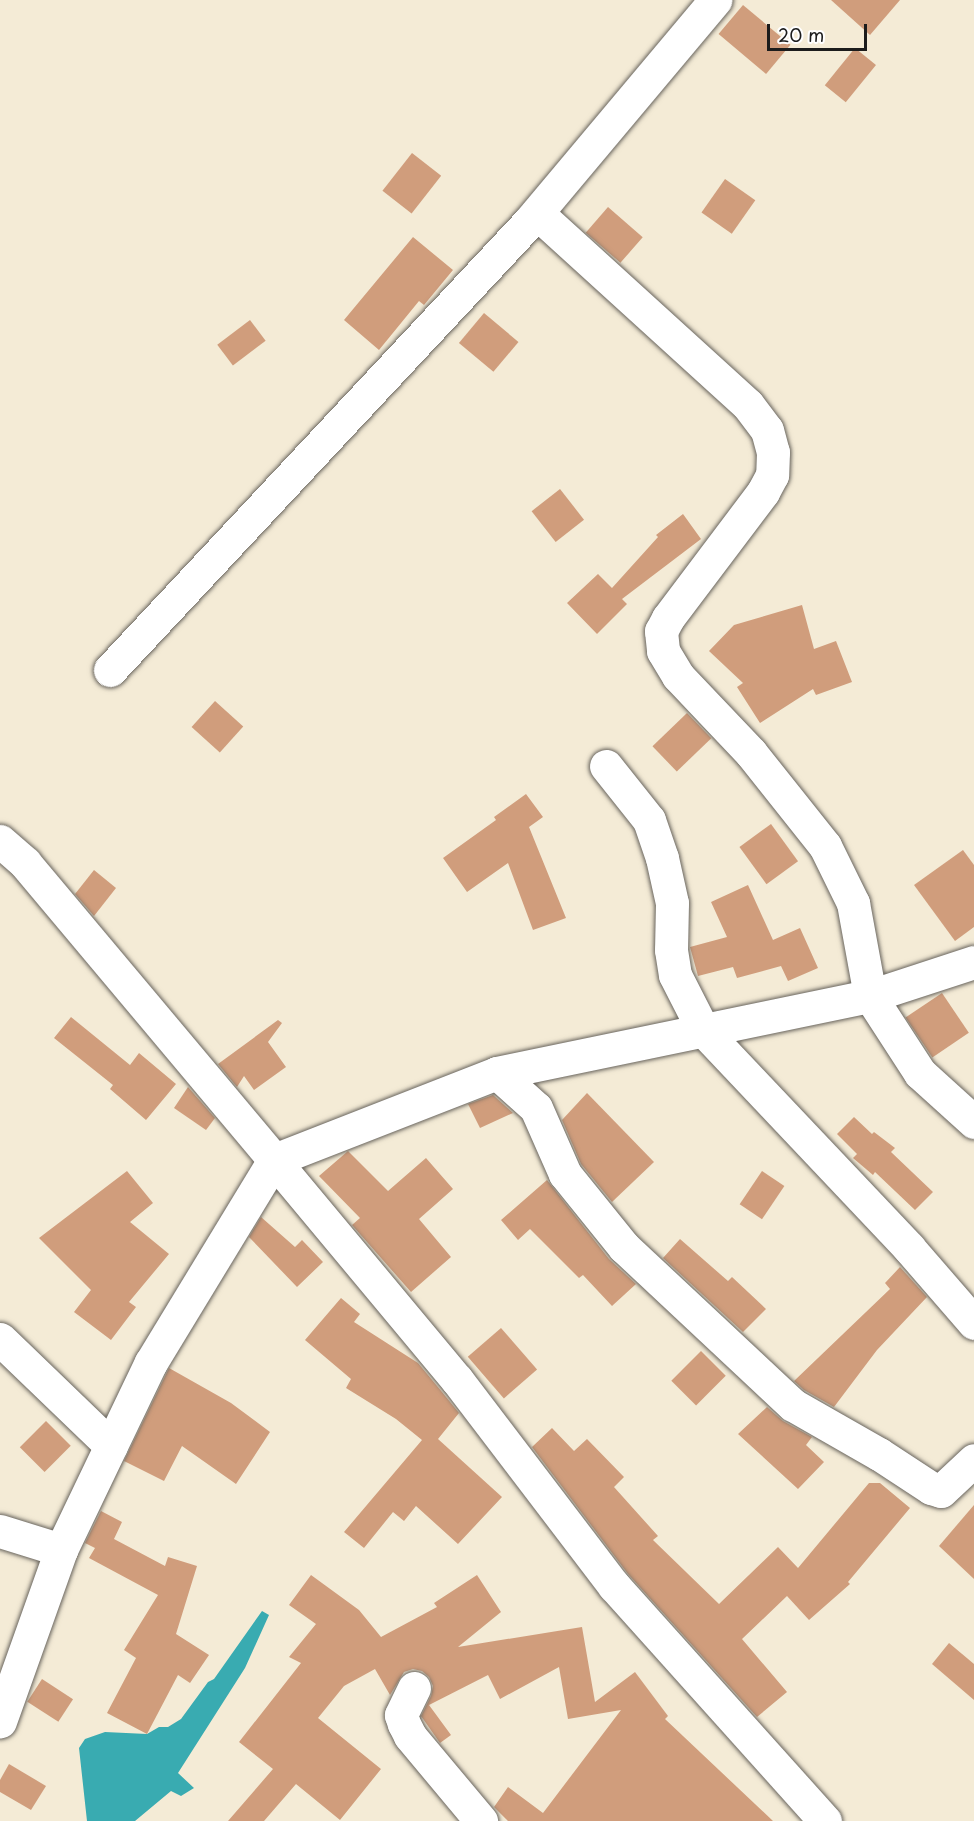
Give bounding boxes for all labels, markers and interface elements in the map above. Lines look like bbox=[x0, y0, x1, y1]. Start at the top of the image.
scale bar bbox=[770, 12, 870, 50]
text: 20 m bbox=[778, 21, 824, 48]

